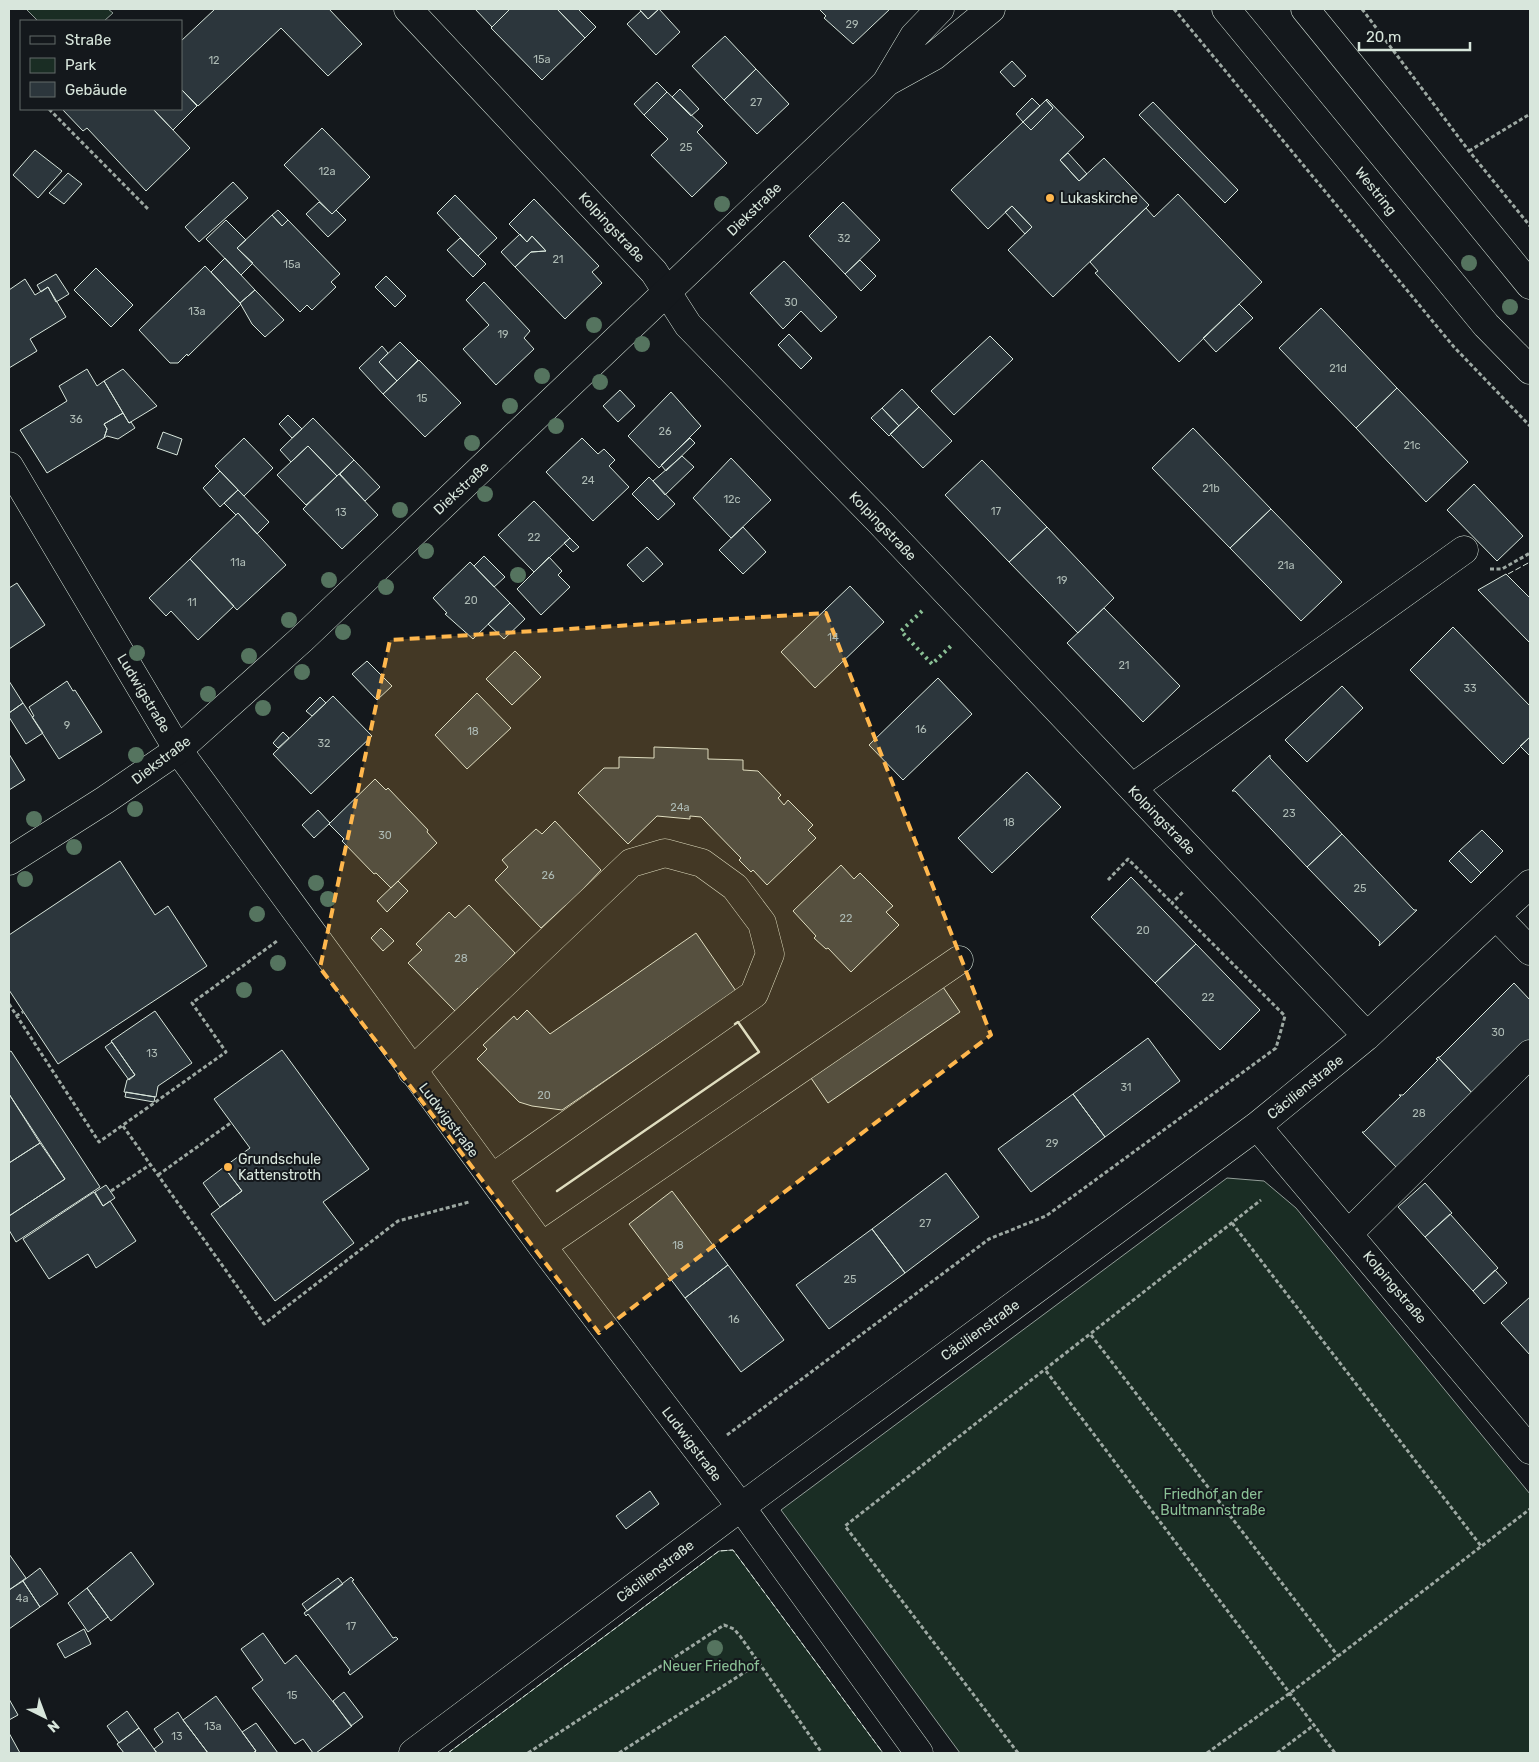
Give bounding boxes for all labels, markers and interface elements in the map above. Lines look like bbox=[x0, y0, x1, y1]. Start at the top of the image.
house number: 29 bbox=[846, 18, 858, 31]
legend bbox=[20, 20, 182, 110]
scale bar bbox=[1359, 20, 1470, 52]
text: 20 m bbox=[1366, 28, 1401, 46]
text: Straße bbox=[65, 31, 111, 49]
house number: 15a bbox=[533, 53, 551, 66]
house number: 12 bbox=[208, 54, 220, 67]
text: Park bbox=[65, 56, 96, 74]
text: Gebäude bbox=[65, 81, 127, 99]
house number: 27 bbox=[750, 96, 762, 109]
house number: 25 bbox=[680, 141, 693, 154]
street label: Westring bbox=[1351, 164, 1400, 219]
house number: 12a bbox=[318, 165, 336, 178]
street label: Diekstraße bbox=[723, 179, 785, 240]
street label: Kolpingstraße bbox=[575, 189, 649, 266]
place label: Lukaskirche bbox=[1060, 190, 1138, 207]
marker: Lukaskirche bbox=[1044, 192, 1056, 204]
house number: 32 bbox=[837, 232, 851, 245]
house number: 21 bbox=[552, 253, 564, 266]
house number: 15a bbox=[283, 258, 301, 271]
house number: 30 bbox=[784, 296, 798, 309]
house number: 13a bbox=[188, 305, 206, 318]
house number: 19 bbox=[497, 328, 509, 341]
house number: 21d bbox=[1329, 362, 1347, 375]
house number: 15 bbox=[416, 392, 428, 405]
house number: 36 bbox=[69, 413, 83, 426]
house number: 26 bbox=[658, 425, 672, 438]
house number: 21c bbox=[1403, 439, 1421, 452]
street label: Diekstraße bbox=[430, 458, 493, 518]
house number: 24 bbox=[581, 474, 595, 487]
house number: 21b bbox=[1202, 482, 1220, 495]
street label: Kolpingstraße bbox=[845, 488, 920, 565]
house number: 12c bbox=[723, 493, 741, 506]
house number: 17 bbox=[991, 505, 1002, 518]
house number: 13 bbox=[335, 506, 347, 519]
house number: 22 bbox=[528, 531, 540, 544]
house number: 11a bbox=[230, 556, 246, 569]
house number: 21a bbox=[1277, 559, 1295, 572]
house number: 19 bbox=[1056, 574, 1068, 587]
house number: 20 bbox=[464, 594, 478, 607]
house number: 11 bbox=[187, 596, 197, 609]
house number: 14 bbox=[827, 631, 839, 644]
street label: Ludwigstraße bbox=[113, 651, 174, 736]
house number: 21 bbox=[1118, 659, 1130, 672]
house number: 33 bbox=[1463, 682, 1477, 695]
house number: 9 bbox=[64, 719, 70, 732]
house number: 16 bbox=[915, 723, 927, 736]
house number: 18 bbox=[467, 725, 479, 738]
street label: Diekstraße bbox=[128, 733, 194, 788]
house number: 32 bbox=[317, 737, 331, 750]
street label: Kolpingstraße bbox=[1124, 782, 1199, 859]
house number: 24a bbox=[670, 801, 690, 814]
house number: 23 bbox=[1282, 807, 1296, 820]
house number: 18 bbox=[1003, 816, 1015, 829]
house number: 30 bbox=[378, 829, 392, 842]
house number: 26 bbox=[541, 869, 555, 882]
house number: 25 bbox=[1354, 882, 1367, 895]
house number: 22 bbox=[840, 912, 852, 925]
house number: 20 bbox=[1136, 924, 1150, 937]
house number: 28 bbox=[454, 952, 468, 965]
house number: 22 bbox=[1202, 991, 1214, 1004]
house number: 30 bbox=[1491, 1026, 1505, 1039]
house number: 13 bbox=[146, 1047, 158, 1060]
street label: Cäcilienstraße bbox=[1264, 1051, 1347, 1123]
street label: Ludwigstraße bbox=[415, 1080, 482, 1161]
house number: 31 bbox=[1120, 1081, 1132, 1094]
house number: 20 bbox=[537, 1089, 551, 1102]
house number: 28 bbox=[1412, 1107, 1426, 1120]
house number: 29 bbox=[1046, 1137, 1058, 1150]
place label: Grundschule Kattenstroth bbox=[238, 1151, 321, 1184]
marker: Grundschule Kattenstroth bbox=[222, 1161, 234, 1173]
house number: 27 bbox=[919, 1217, 931, 1230]
house number: 18 bbox=[672, 1239, 684, 1252]
street label: Kolpingstraße bbox=[1359, 1248, 1430, 1327]
house number: 25 bbox=[844, 1273, 857, 1286]
street label: Cäcilienstraße bbox=[938, 1296, 1023, 1365]
house number: 16 bbox=[728, 1313, 740, 1326]
street label: Ludwigstraße bbox=[658, 1404, 725, 1485]
park label: Friedhof an der Bultmannstraße bbox=[1160, 1486, 1266, 1519]
street label: Cäcilienstraße bbox=[613, 1537, 698, 1606]
house number: 4a bbox=[16, 1592, 28, 1605]
house number: 17 bbox=[346, 1620, 357, 1633]
park label: Neuer Friedhof bbox=[663, 1658, 760, 1675]
house number: 15 bbox=[286, 1689, 298, 1702]
north arrow bbox=[20, 1692, 70, 1742]
text: N bbox=[44, 1717, 63, 1736]
house number: 13a bbox=[204, 1720, 222, 1733]
house number: 13 bbox=[171, 1730, 183, 1743]

